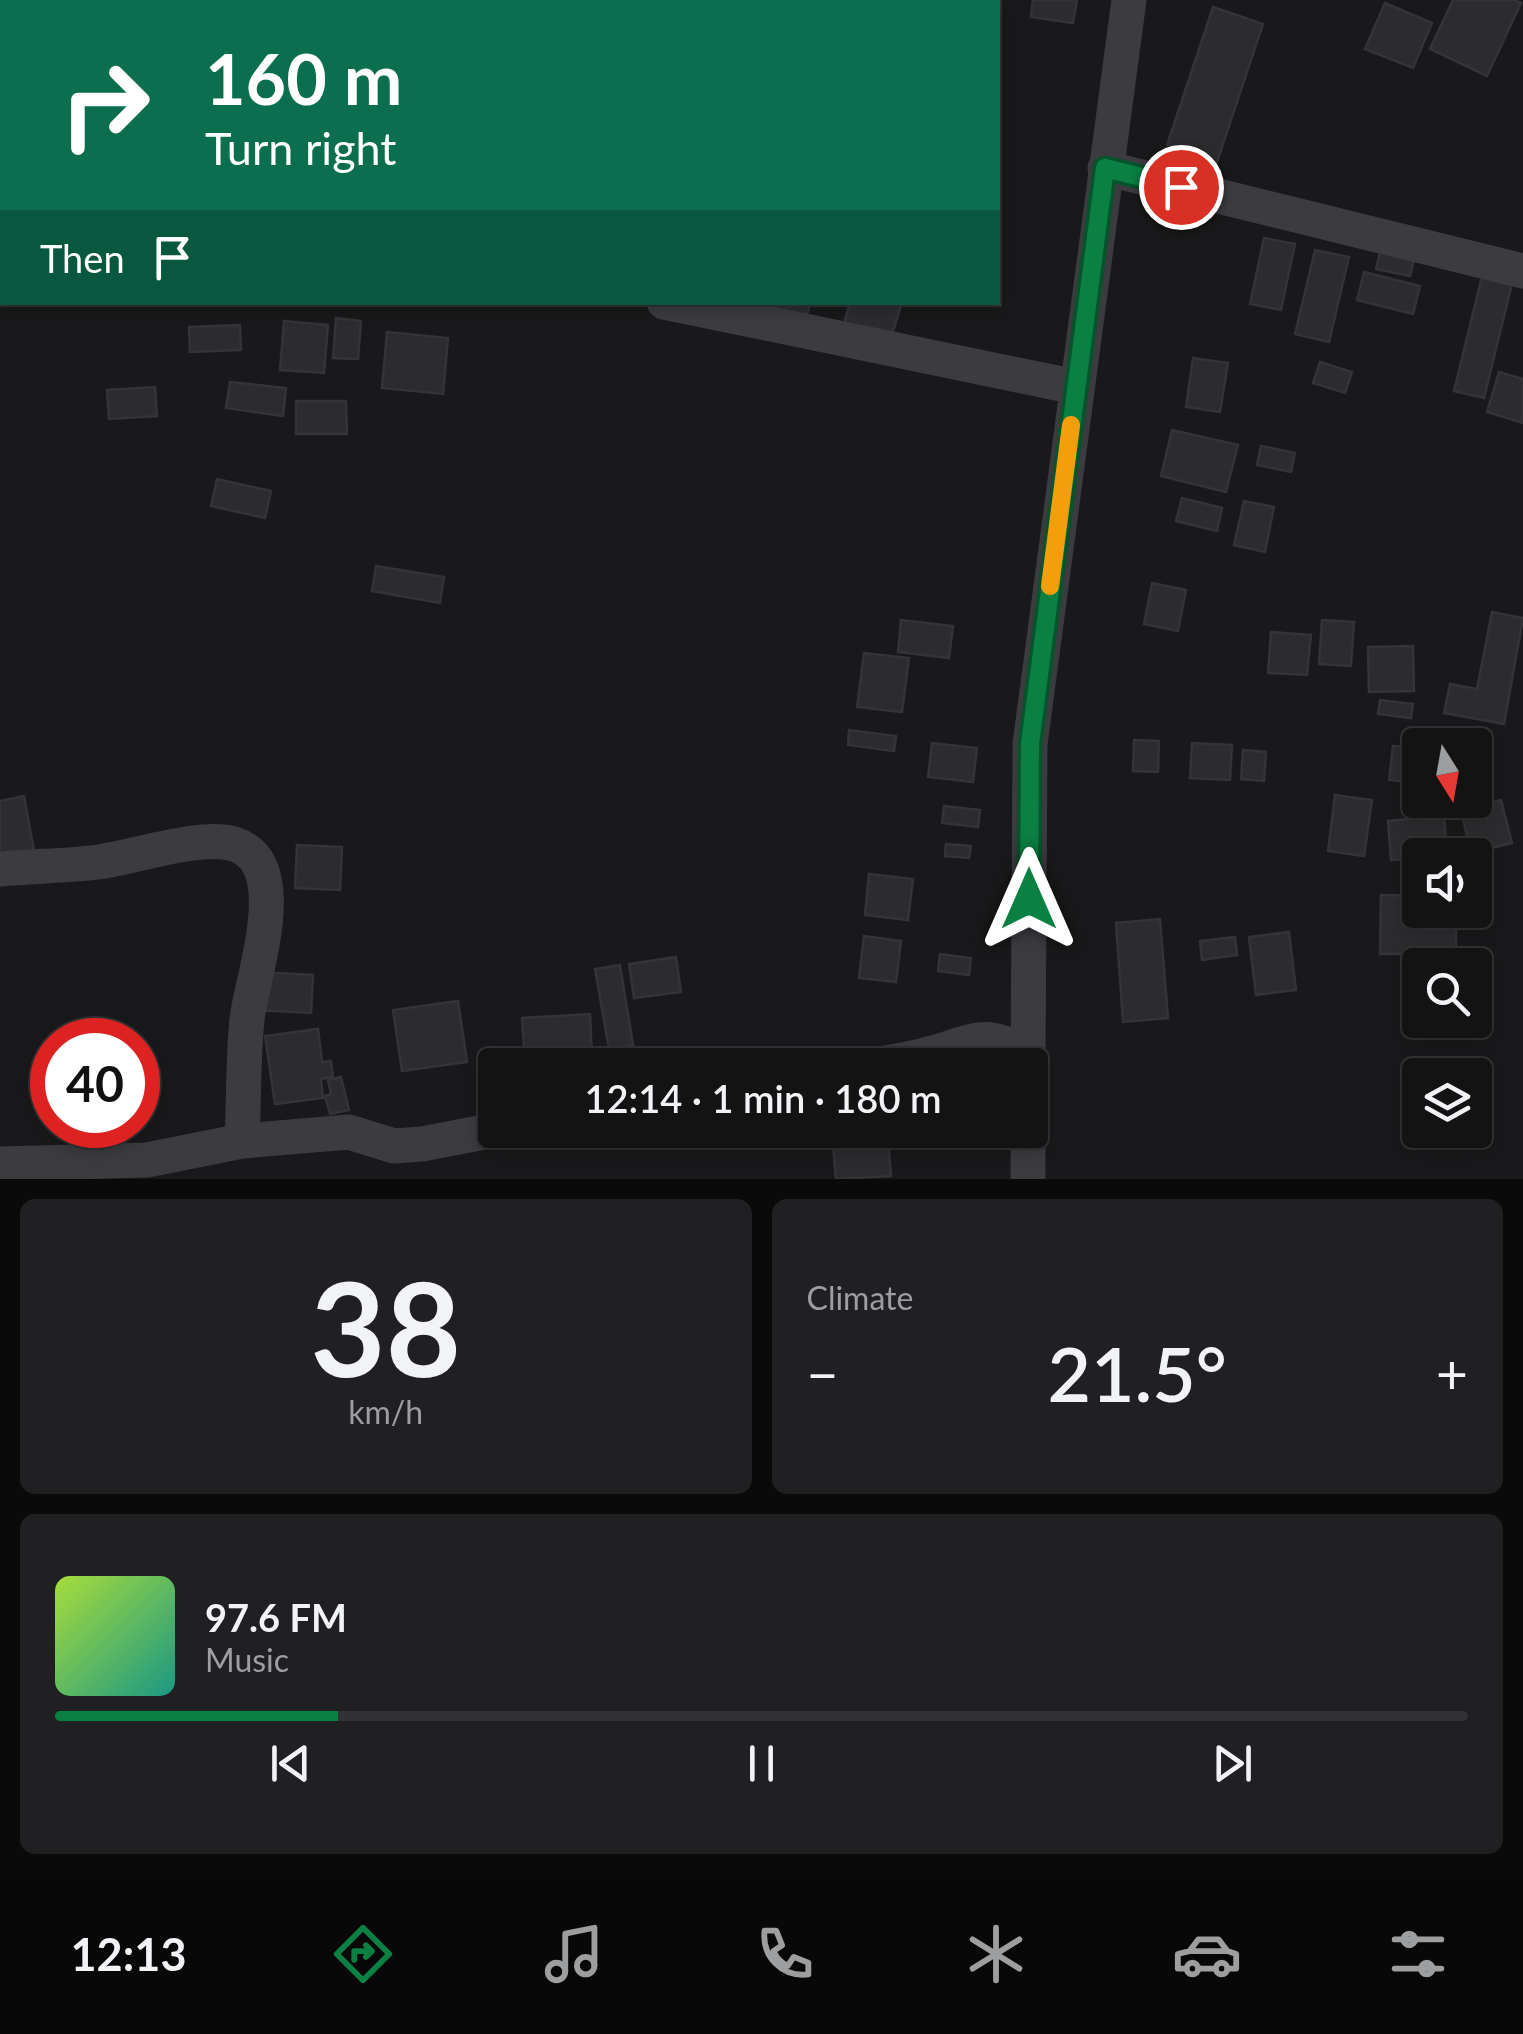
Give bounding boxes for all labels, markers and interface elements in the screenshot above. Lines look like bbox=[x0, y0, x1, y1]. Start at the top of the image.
text: 160 m bbox=[205, 36, 402, 120]
icon: right bbox=[40, 40, 170, 170]
text: Turn right bbox=[205, 121, 396, 175]
pin bbox=[1139, 145, 1224, 230]
icon: arrive bbox=[1154, 160, 1209, 215]
icon: arrive bbox=[145, 230, 200, 285]
text: Then bbox=[40, 235, 125, 281]
north arrow bbox=[1402, 728, 1492, 818]
map controls bbox=[1402, 728, 1492, 1148]
button: sound bbox=[1402, 838, 1492, 928]
position arrow bbox=[977, 847, 1081, 951]
button: search bbox=[1402, 948, 1492, 1038]
speed limit sign: 40 bbox=[30, 1018, 160, 1148]
button: layers bbox=[1402, 1058, 1492, 1148]
text: 12:14 · 1 min · 180 m bbox=[585, 1075, 941, 1121]
text: 38 bbox=[310, 1249, 461, 1405]
text: Climate bbox=[807, 1278, 913, 1317]
text: 21.5° bbox=[1048, 1328, 1227, 1418]
text: − bbox=[807, 1340, 838, 1406]
text: + bbox=[1436, 1340, 1468, 1406]
text: km/h bbox=[348, 1392, 423, 1431]
text: 97.6 FM bbox=[205, 1594, 347, 1640]
text: Music bbox=[205, 1640, 289, 1679]
icon: previous bbox=[263, 1736, 318, 1791]
icon: pause bbox=[734, 1736, 789, 1791]
icon: next bbox=[1205, 1736, 1260, 1791]
icon: directions bbox=[328, 1919, 398, 1989]
icon: music bbox=[539, 1919, 609, 1989]
icon: phone bbox=[750, 1919, 820, 1989]
icon: climate bbox=[961, 1919, 1031, 1989]
icon: car bbox=[1172, 1919, 1242, 1989]
icon: filters bbox=[1383, 1919, 1453, 1989]
text: 12:13 bbox=[71, 1927, 187, 1981]

